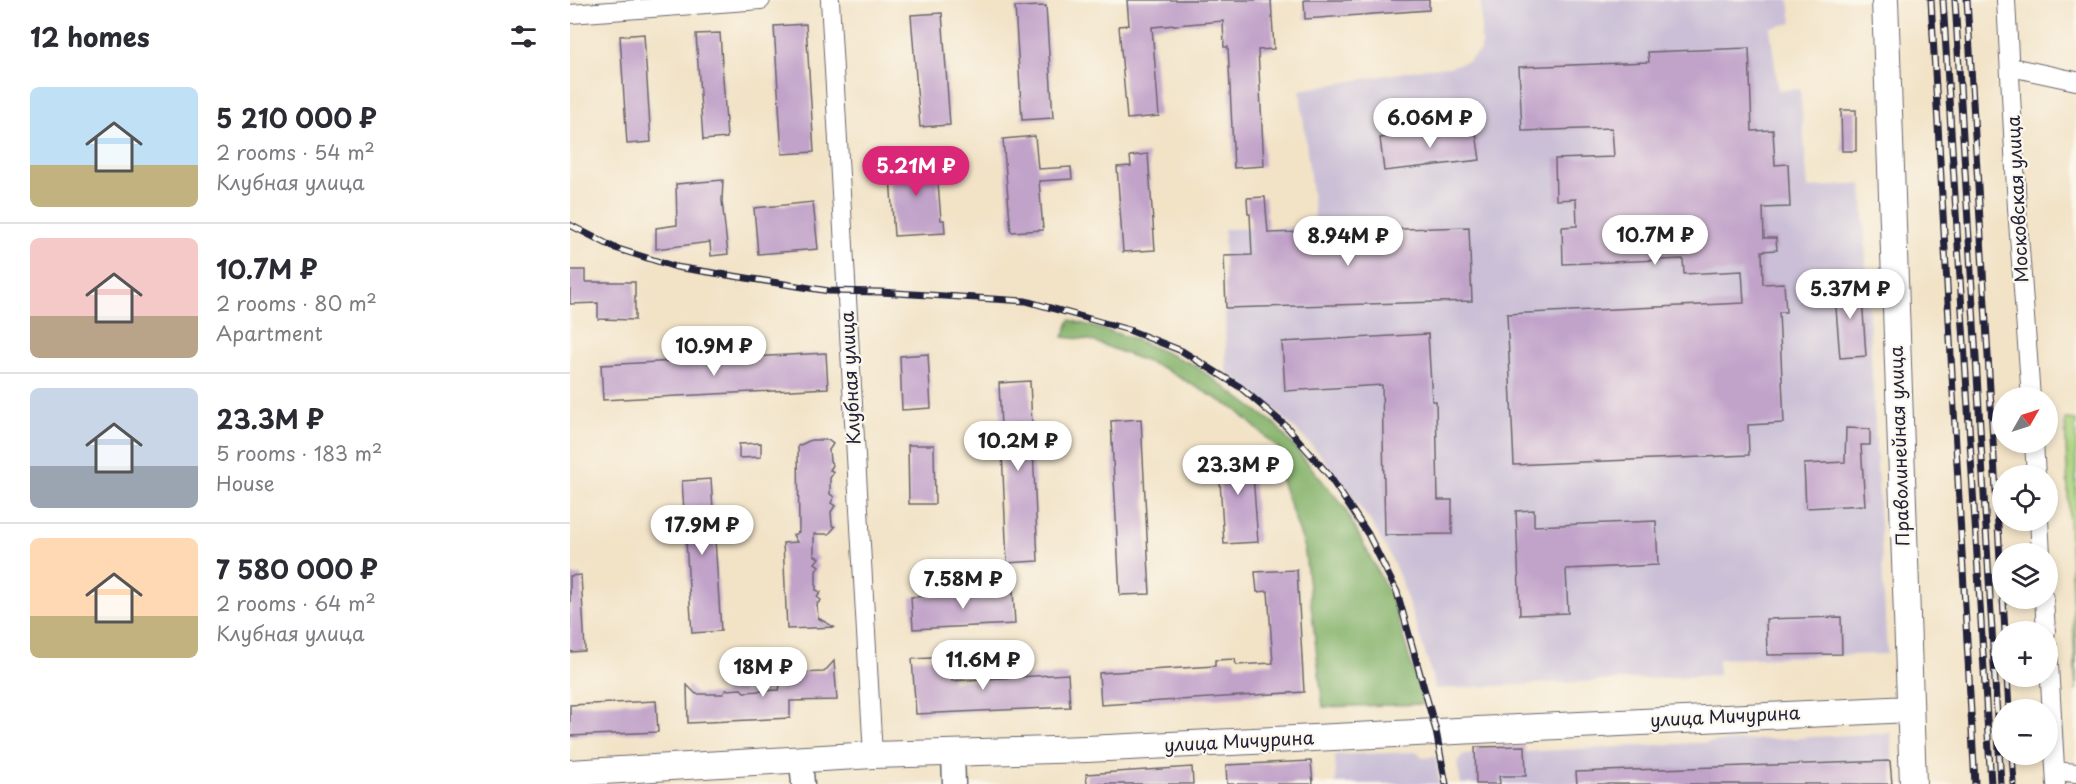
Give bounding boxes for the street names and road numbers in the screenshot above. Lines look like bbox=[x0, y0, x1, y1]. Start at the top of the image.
street label: Московская улица bbox=[1999, 114, 2034, 283]
street label: Клубная улица bbox=[832, 310, 866, 446]
street label: Праволинейная улица bbox=[1881, 345, 1915, 547]
street label: улица Мичурина bbox=[1649, 698, 1801, 733]
street label: улица Мичурина bbox=[1163, 723, 1315, 758]

